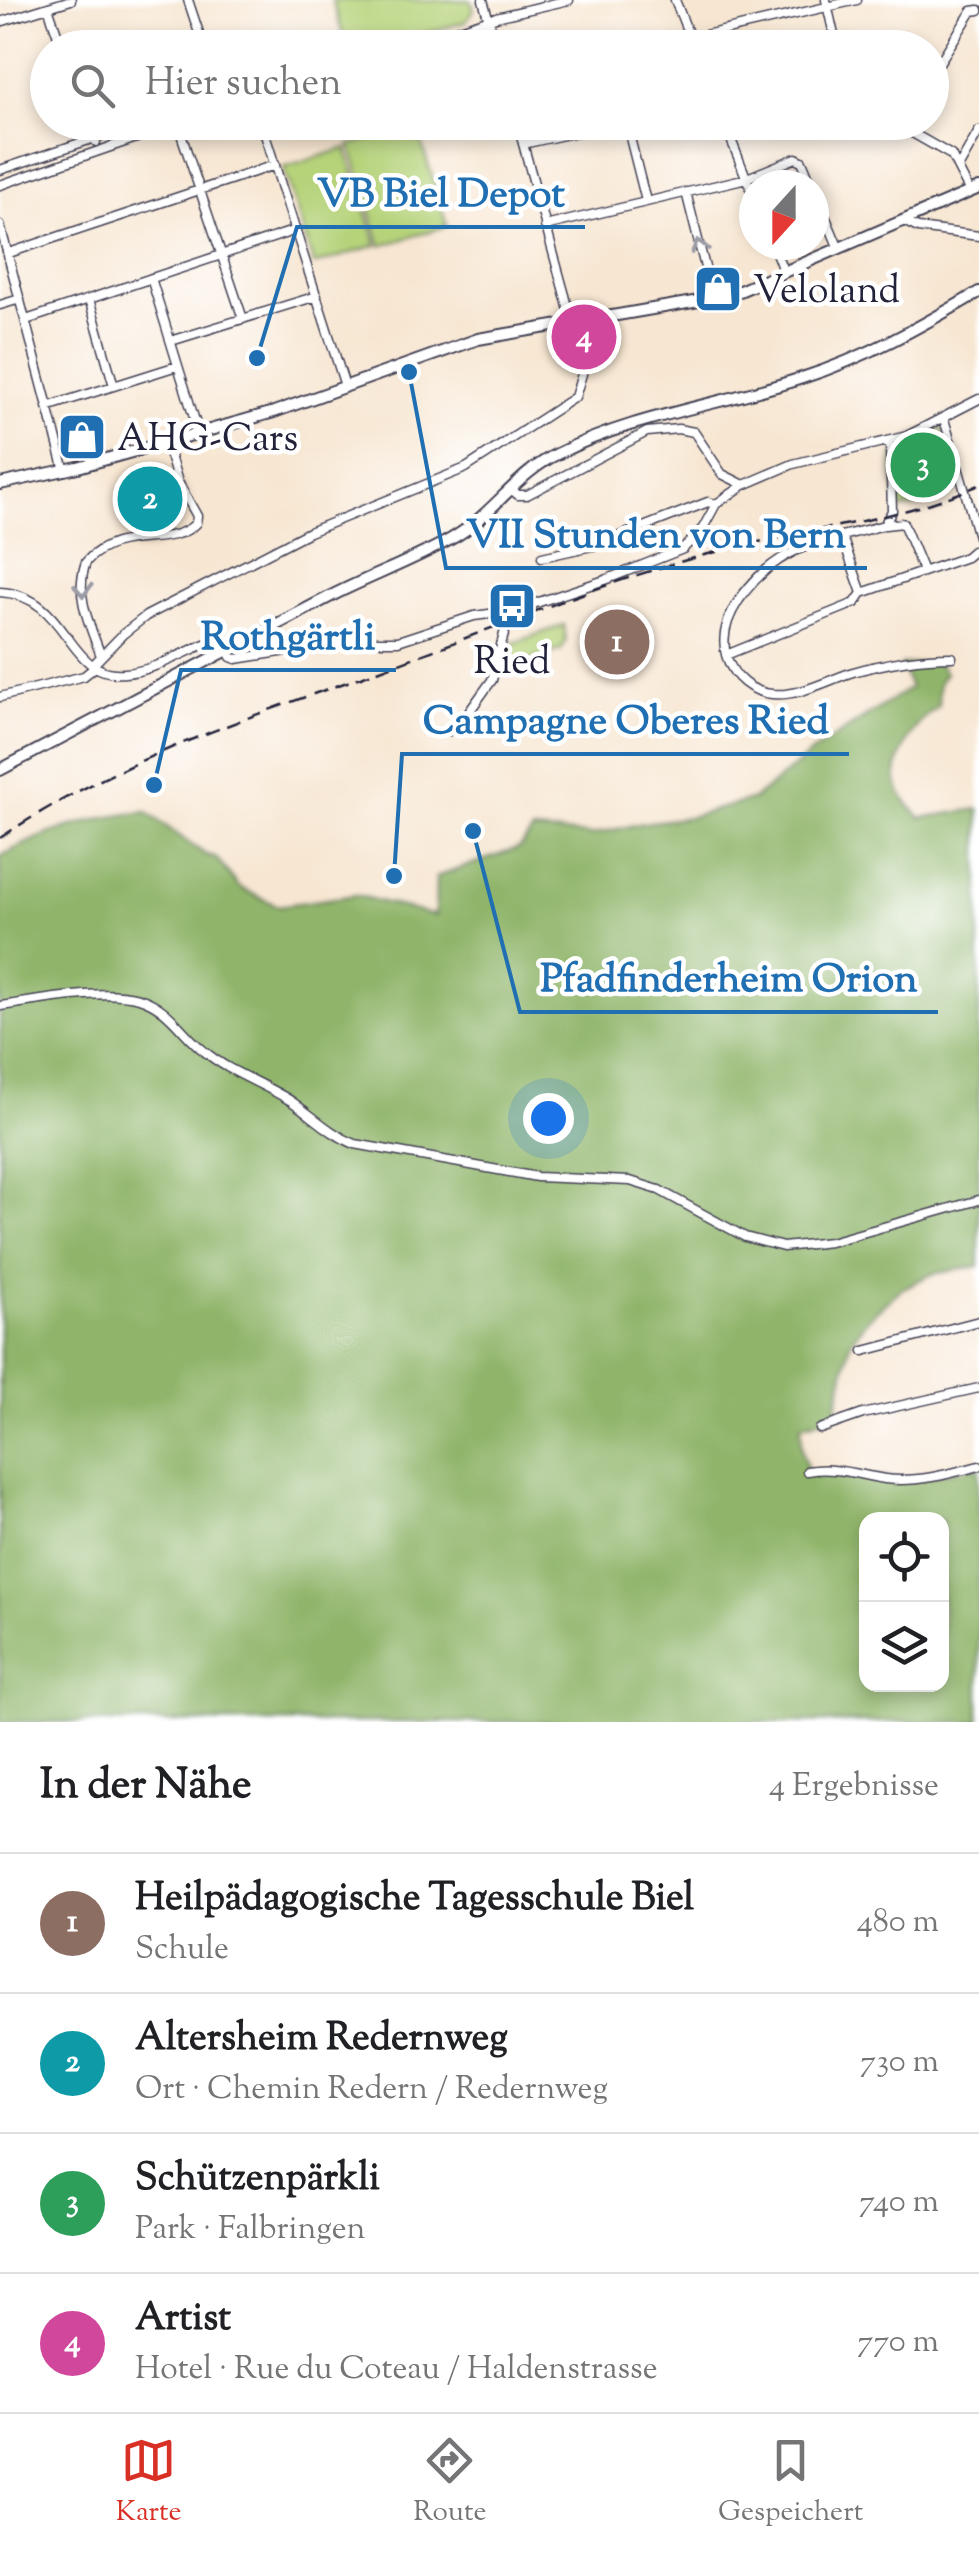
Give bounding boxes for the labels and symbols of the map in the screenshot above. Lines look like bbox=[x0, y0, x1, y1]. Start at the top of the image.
callout: VB Biel Depot bbox=[297, 157, 585, 227]
text: VB Biel Depot bbox=[317, 168, 565, 225]
north arrow bbox=[739, 170, 829, 260]
one-way arrow bbox=[690, 238, 711, 255]
shop icon: Veloland bbox=[692, 263, 744, 315]
place label: Veloland bbox=[753, 266, 900, 320]
pin: 4 bbox=[552, 300, 616, 374]
shop icon: AHG-Cars bbox=[56, 411, 108, 463]
place label: AHG-Cars bbox=[117, 414, 298, 468]
pin: 3 bbox=[890, 428, 956, 502]
pin: 2 bbox=[118, 462, 182, 536]
callout: VII Stunden von Bern bbox=[446, 498, 867, 568]
text: VII Stunden von Bern bbox=[466, 509, 846, 566]
bus stop icon: Ried bbox=[486, 580, 538, 632]
one-way arrow bbox=[72, 584, 94, 599]
callout: Rothgärtli bbox=[181, 600, 396, 670]
pin: 1 bbox=[584, 604, 650, 680]
text: Rothgärtli bbox=[201, 611, 376, 668]
place label: Ried bbox=[473, 637, 551, 691]
callout: Campagne Oberes Ried bbox=[402, 684, 849, 754]
text: Campagne Oberes Ried bbox=[423, 695, 830, 752]
callout: Pfadfinderheim Orion bbox=[520, 942, 938, 1012]
text: Pfadfinderheim Orion bbox=[540, 953, 918, 1010]
your location bbox=[523, 1093, 574, 1144]

